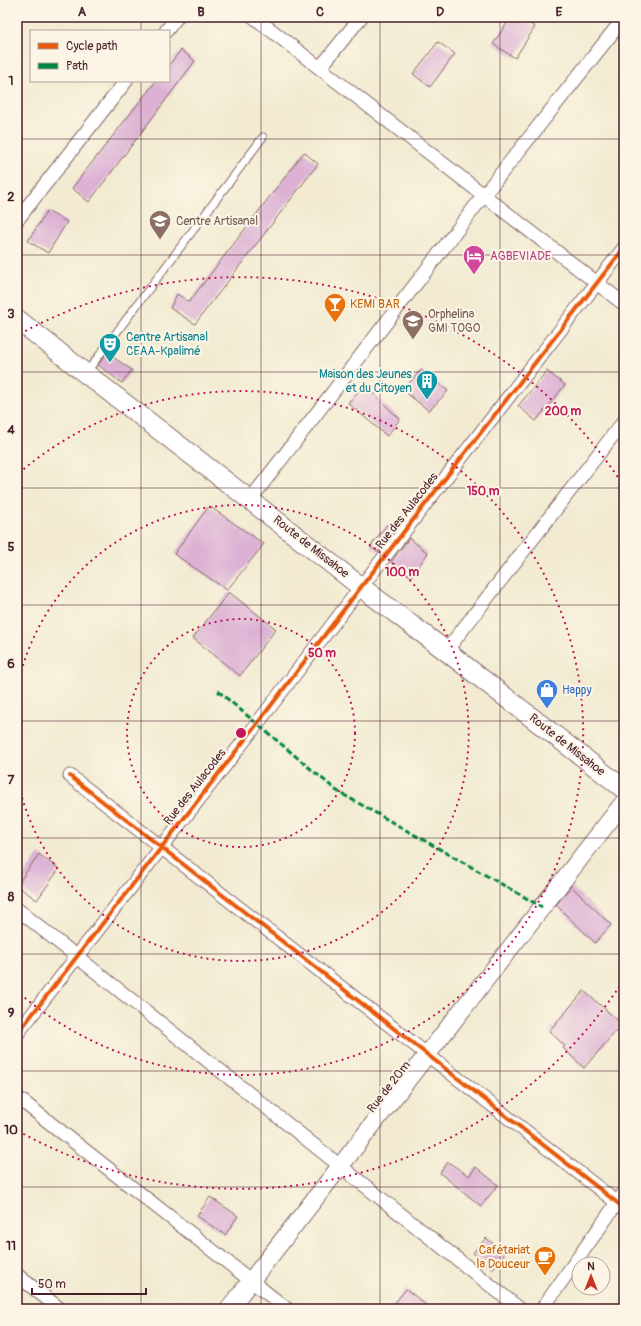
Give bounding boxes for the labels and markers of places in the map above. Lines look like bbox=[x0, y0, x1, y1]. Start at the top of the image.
school or university icon: Centre Artisanal bbox=[147, 208, 173, 241]
place label: Centre Artisanal bbox=[176, 214, 258, 229]
hotel icon: AGBEVIADE bbox=[461, 243, 487, 276]
place label: AGBEVIADE bbox=[490, 249, 551, 264]
bar icon: KEMI BAR bbox=[322, 291, 348, 324]
place label: KEMI BAR bbox=[350, 297, 400, 312]
place label: Orphelina GMI TOGO bbox=[428, 307, 481, 336]
school or university icon: Orphelina GMI TOGO bbox=[400, 308, 426, 341]
place label: Centre Artisanal CEAA-Kpalimé bbox=[126, 330, 208, 359]
theatre icon: Centre Artisanal CEAA-Kpalimé bbox=[97, 331, 123, 364]
place label: Maison des Jeunes et du Citoyen bbox=[319, 367, 413, 396]
building icon: Maison des Jeunes et du Citoyen bbox=[414, 368, 440, 401]
shop icon: Happy bbox=[534, 677, 560, 710]
place label: Happy bbox=[562, 683, 592, 698]
centre of rings bbox=[234, 726, 248, 740]
place label: Cafétariat la Douceur bbox=[477, 1243, 531, 1272]
cafe icon: Cafétariat la Douceur bbox=[532, 1244, 558, 1277]

